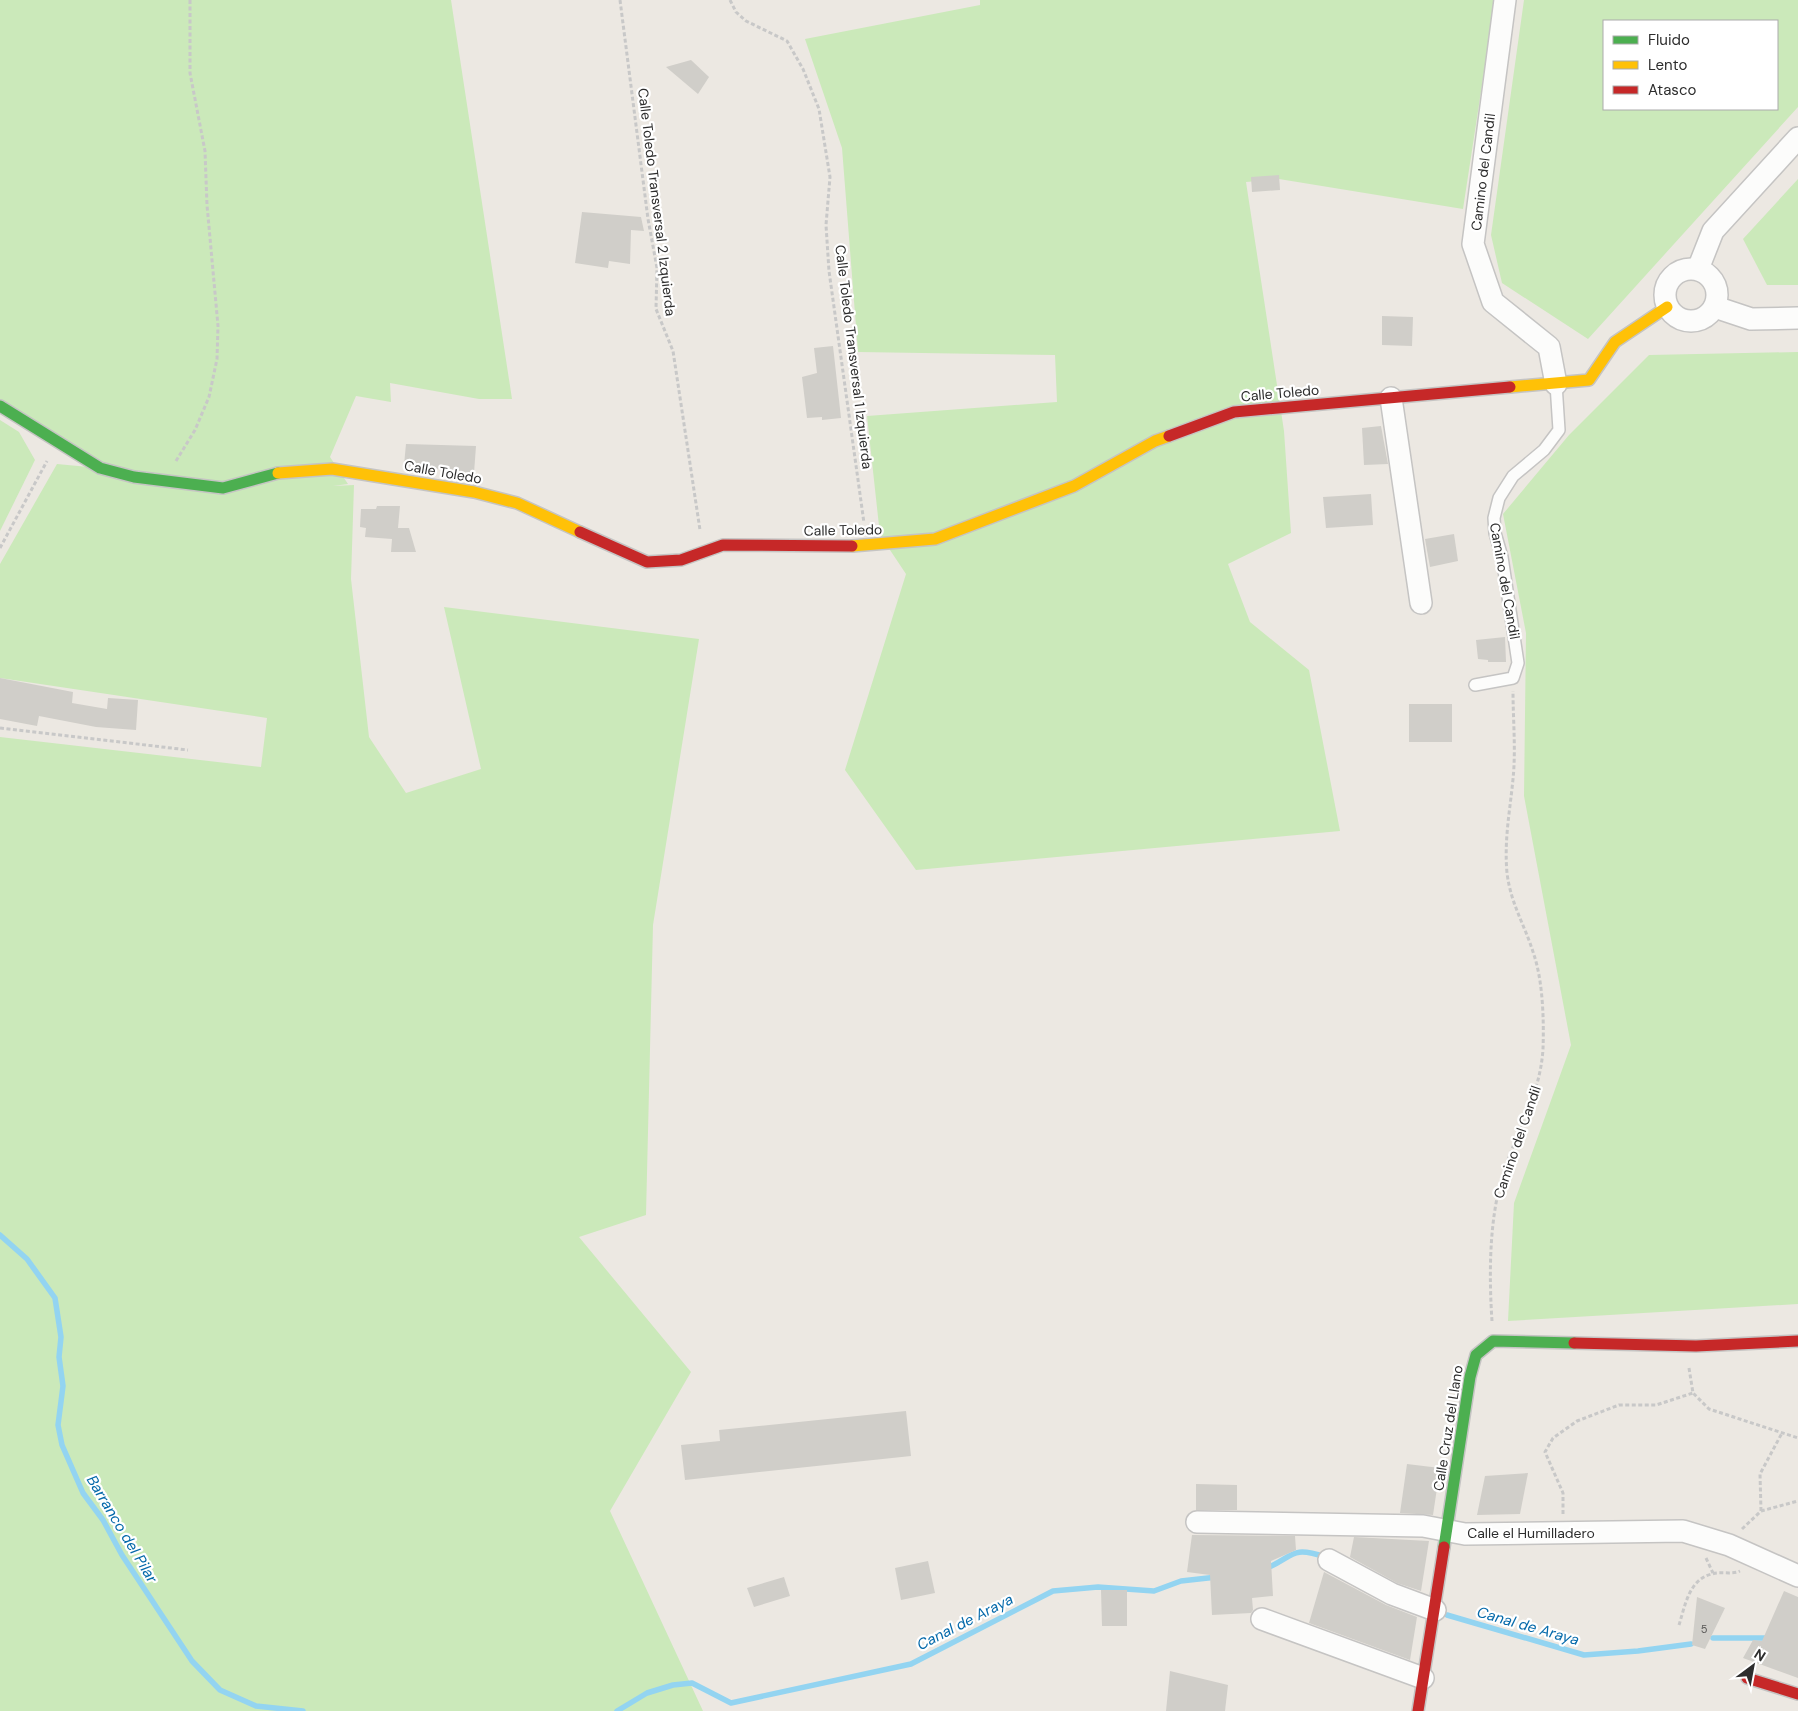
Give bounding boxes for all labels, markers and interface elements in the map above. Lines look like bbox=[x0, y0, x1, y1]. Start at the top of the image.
legend bbox=[1603, 20, 1778, 110]
text: Fluido bbox=[1648, 30, 1690, 50]
text: Lento bbox=[1648, 55, 1687, 75]
text: Atasco bbox=[1648, 80, 1696, 100]
street label: Calle Toledo Transversal 2 Izquierda bbox=[634, 87, 680, 317]
street label: Camino del Candil bbox=[1467, 112, 1499, 232]
street label: Calle Toledo Transversal 1 Izquierda bbox=[831, 244, 877, 470]
street label: Calle Toledo bbox=[1240, 381, 1320, 405]
street label: Calle Toledo bbox=[403, 456, 483, 488]
street label: Calle Toledo bbox=[804, 520, 882, 540]
street label: Camino del Candil bbox=[1486, 521, 1524, 641]
street label: Camino del Candil bbox=[1489, 1083, 1545, 1201]
street label: Calle Cruz del Llano bbox=[1429, 1364, 1467, 1492]
water label: Barranco del Pilar bbox=[82, 1471, 162, 1587]
street label: Calle el Humilladero bbox=[1467, 1524, 1595, 1542]
water label: Canal de Araya bbox=[913, 1589, 1017, 1655]
water label: Canal de Araya bbox=[1474, 1602, 1582, 1650]
house number: 5 bbox=[1701, 1622, 1708, 1636]
north arrow bbox=[1728, 1641, 1778, 1691]
text: N bbox=[1751, 1645, 1769, 1665]

